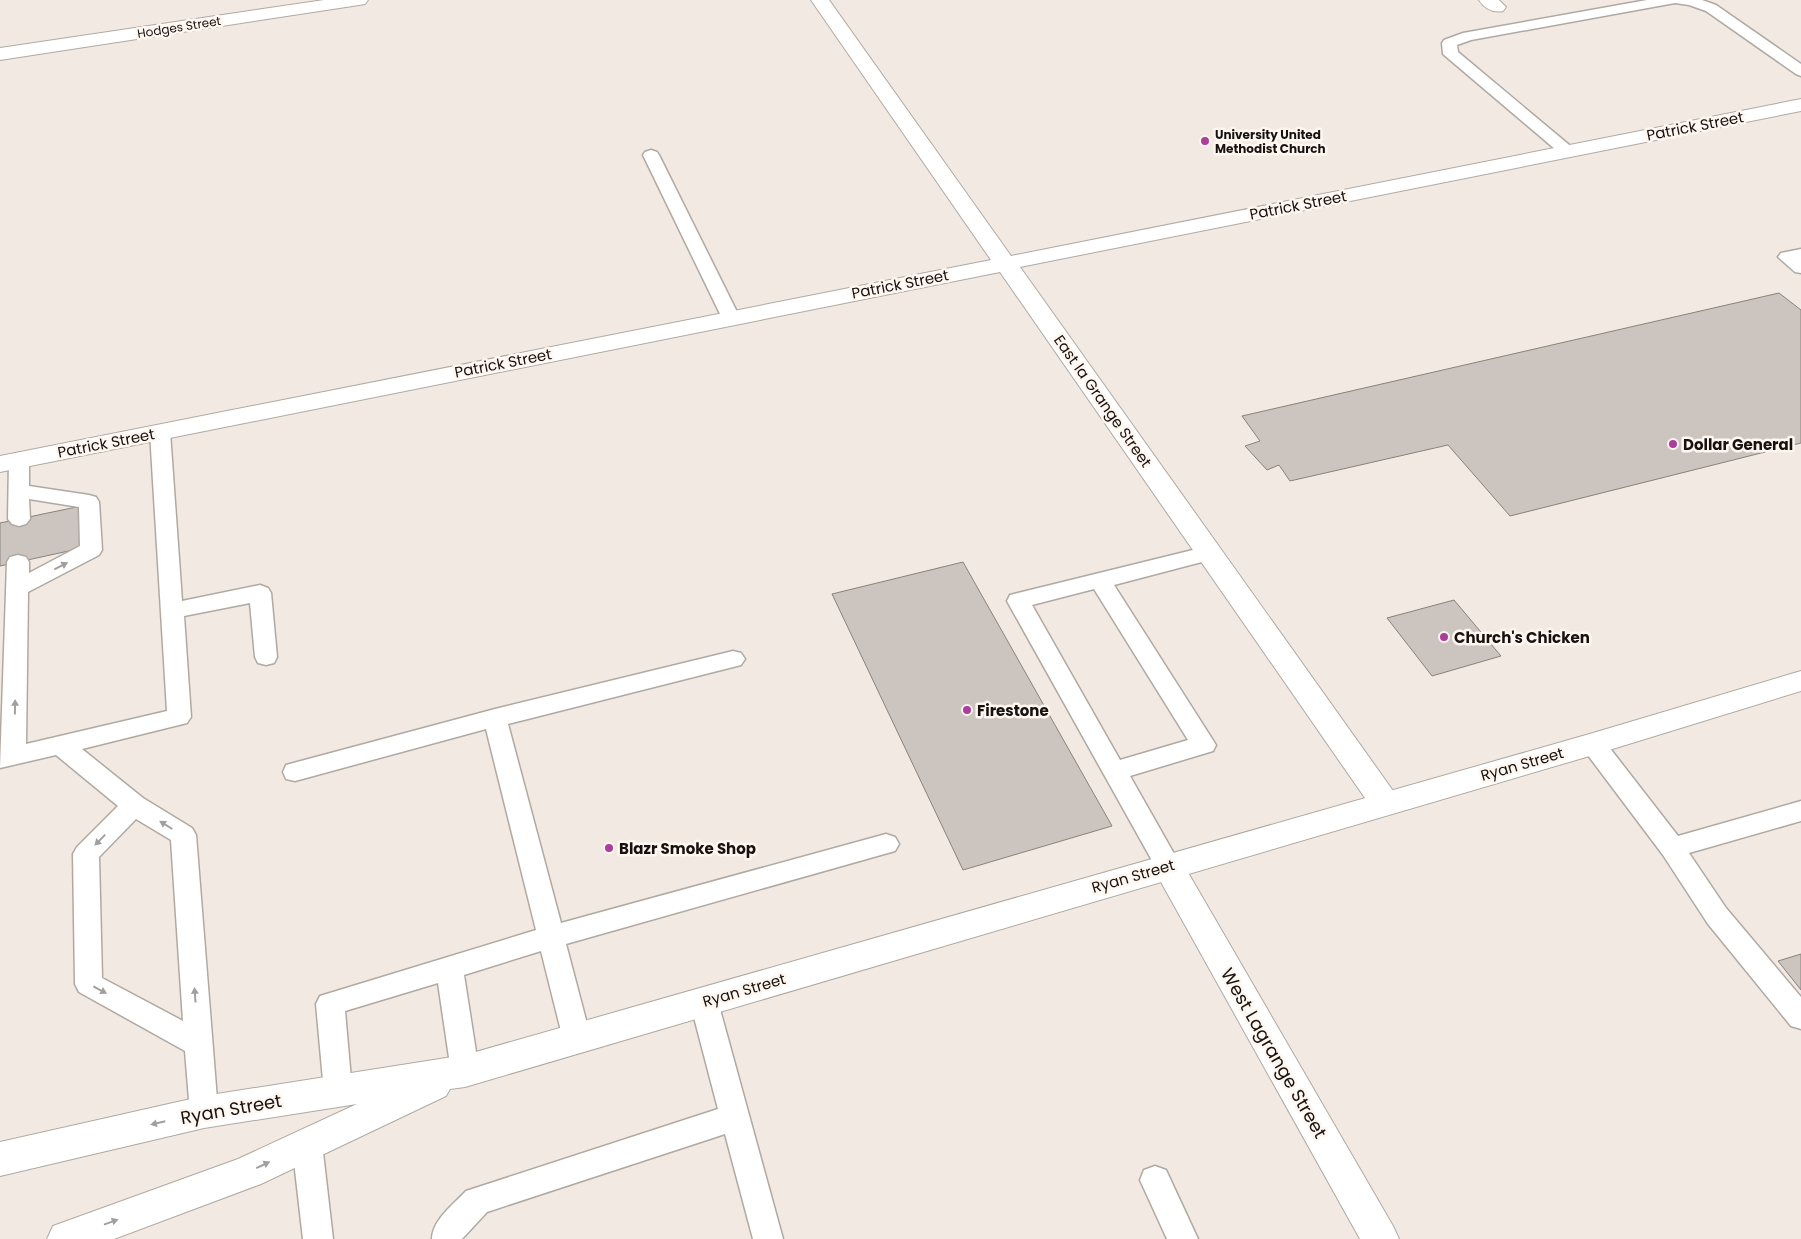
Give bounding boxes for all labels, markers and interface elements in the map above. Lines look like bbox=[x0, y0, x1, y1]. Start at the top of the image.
street label: Hodges Street bbox=[136, 12, 222, 42]
street label: Patrick Street bbox=[1645, 106, 1745, 146]
place label: University United Methodist Church bbox=[1215, 126, 1326, 157]
marker: University United Methodist Church bbox=[1199, 135, 1211, 147]
street label: Patrick Street bbox=[1248, 185, 1348, 225]
street label: Patrick Street bbox=[850, 264, 950, 304]
street label: East la Grange Street bbox=[1049, 331, 1157, 471]
street label: Patrick Street bbox=[453, 343, 553, 383]
street label: Patrick Street bbox=[56, 423, 156, 463]
place label: Dollar General bbox=[1683, 434, 1793, 455]
marker: Dollar General bbox=[1667, 438, 1679, 450]
one-way arrow bbox=[54, 562, 68, 570]
place label: Church's Chicken bbox=[1454, 627, 1590, 648]
marker: Church's Chicken bbox=[1438, 631, 1450, 643]
one-way arrow bbox=[11, 699, 19, 715]
place label: Firestone bbox=[977, 700, 1049, 721]
marker: Firestone bbox=[961, 704, 973, 716]
street label: Ryan Street bbox=[1478, 742, 1566, 786]
one-way arrow bbox=[159, 820, 172, 829]
one-way arrow bbox=[94, 833, 106, 845]
place label: Blazr Smoke Shop bbox=[619, 838, 756, 859]
marker: Blazr Smoke Shop bbox=[603, 842, 615, 854]
street label: Ryan Street bbox=[1089, 854, 1177, 898]
street label: West Lagrange Street bbox=[1215, 963, 1333, 1143]
street label: Ryan Street bbox=[700, 968, 788, 1012]
one-way arrow bbox=[92, 986, 107, 994]
one-way arrow bbox=[191, 987, 199, 1003]
street label: Ryan Street bbox=[178, 1088, 284, 1130]
one-way arrow bbox=[151, 1119, 166, 1127]
one-way arrow bbox=[256, 1160, 270, 1168]
one-way arrow bbox=[104, 1218, 119, 1225]

